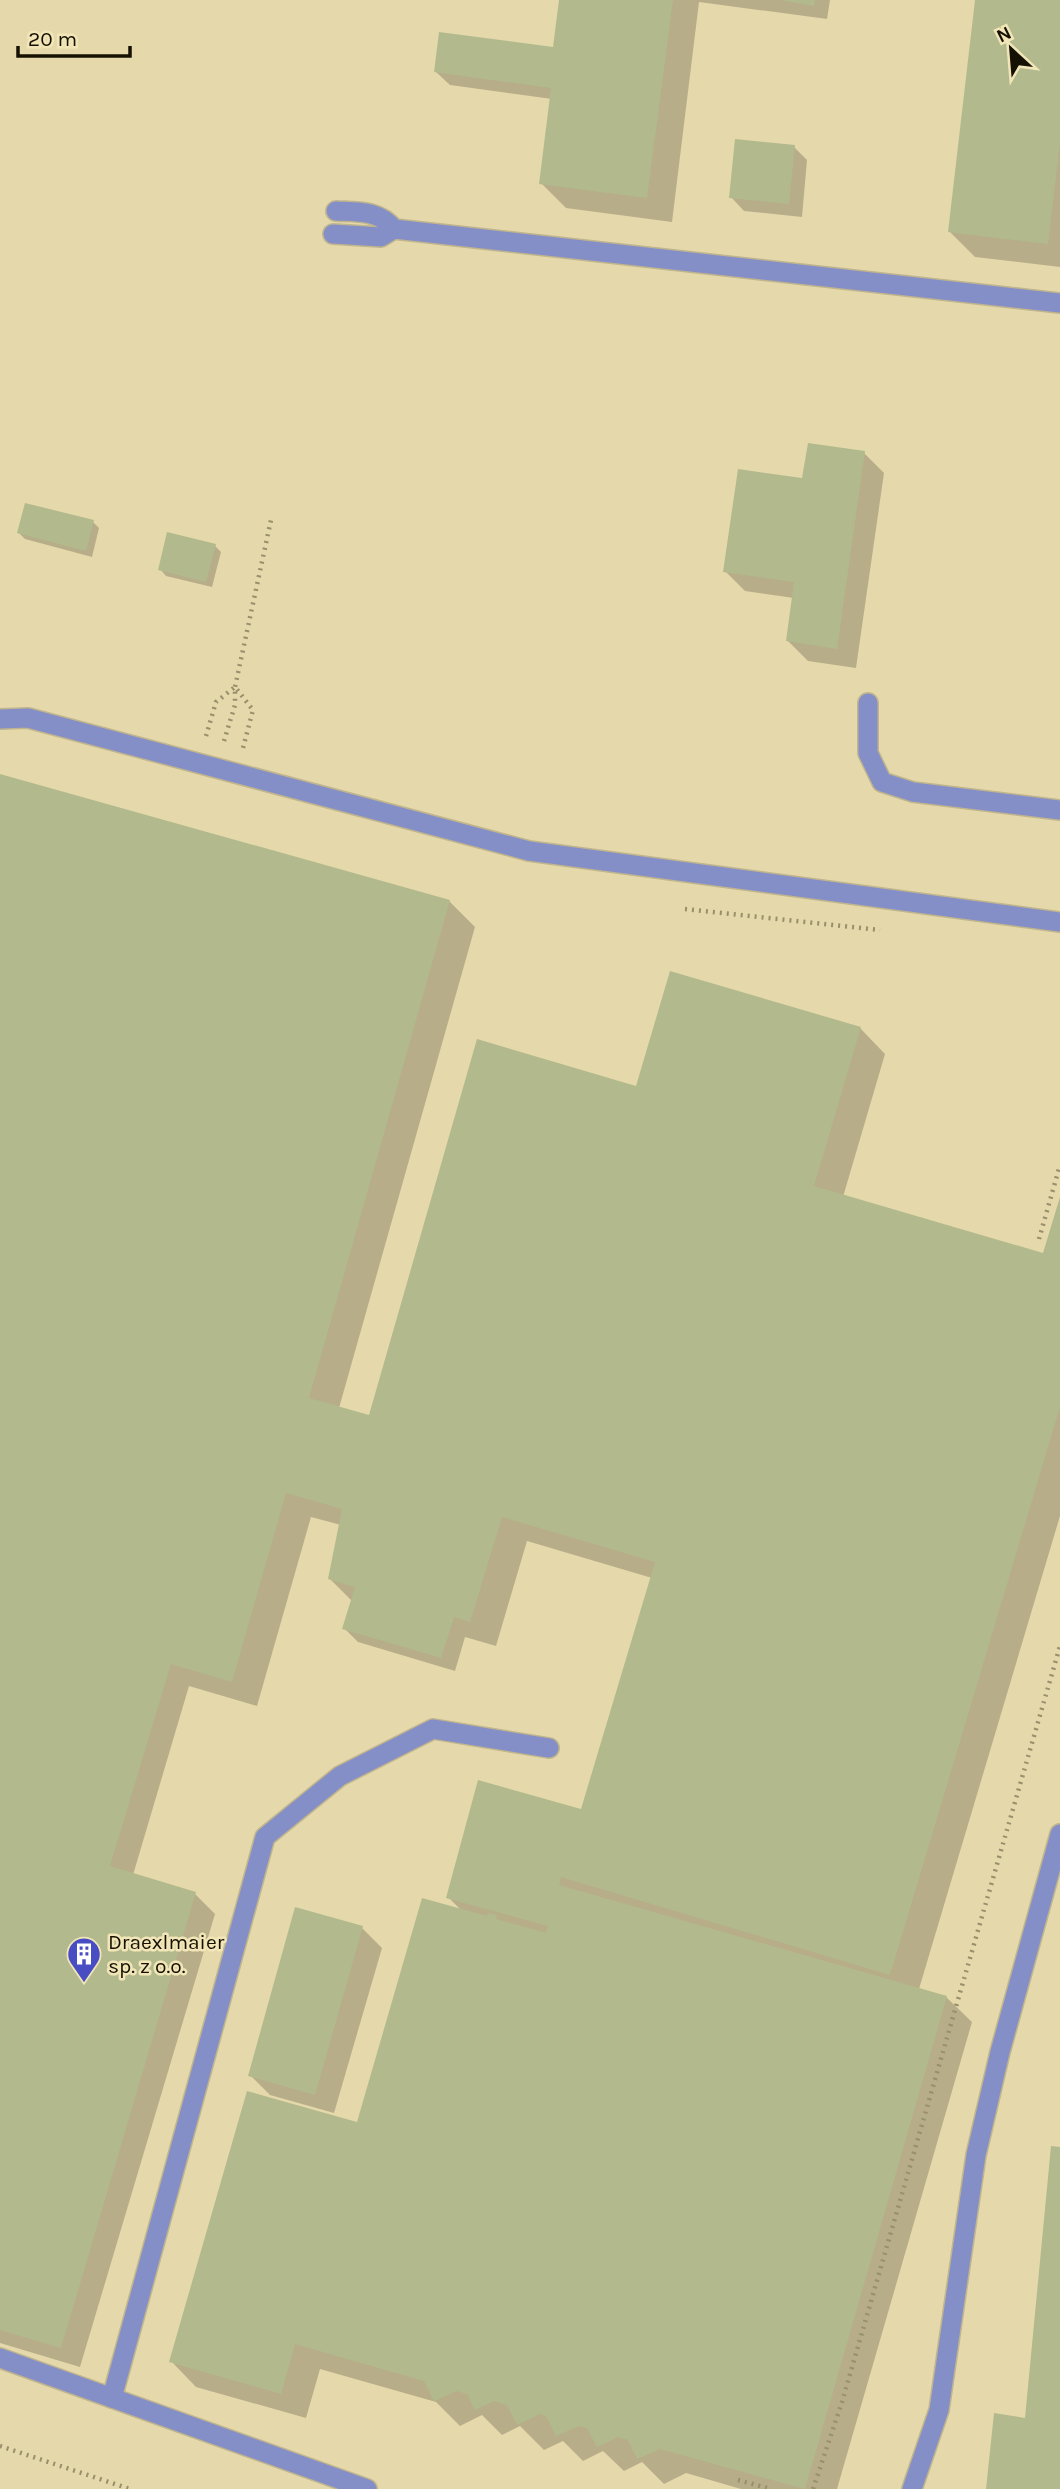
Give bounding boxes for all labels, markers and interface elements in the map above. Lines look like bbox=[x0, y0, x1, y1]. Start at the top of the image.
scale bar bbox=[18, 14, 130, 58]
north arrow bbox=[976, 14, 1046, 84]
text: N bbox=[993, 22, 1015, 47]
text: 20 m bbox=[28, 27, 77, 51]
place label: Draexlmaier sp. z o.o. bbox=[108, 1930, 225, 1978]
building icon: Draexlmaier sp. z o.o. bbox=[65, 1935, 103, 1984]

